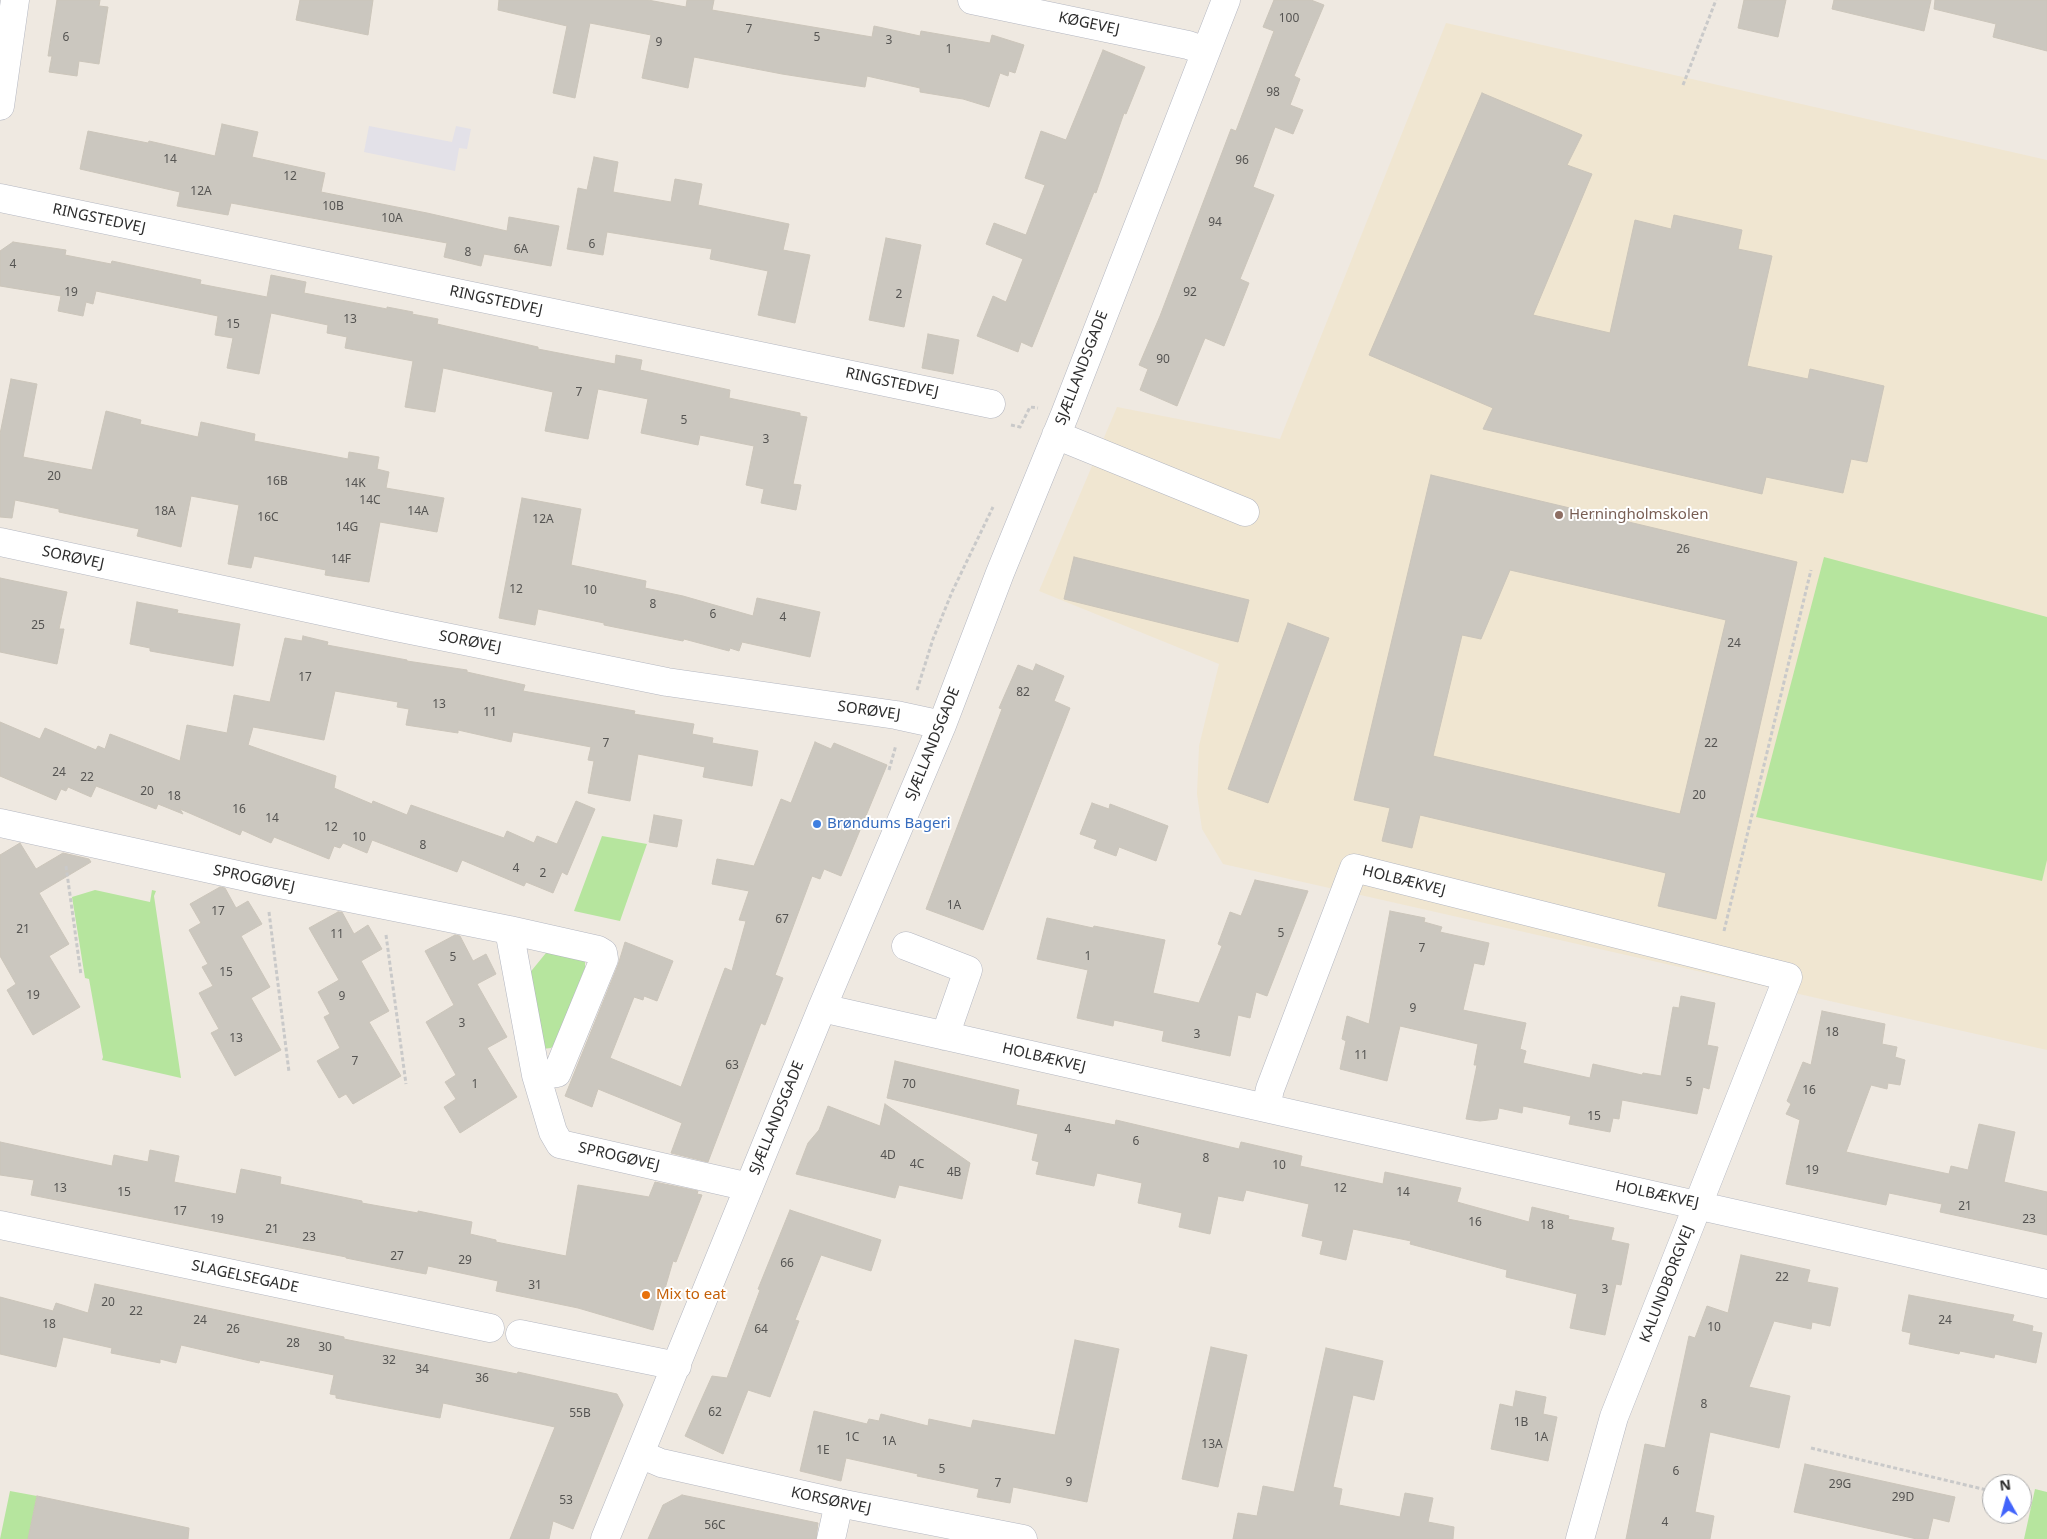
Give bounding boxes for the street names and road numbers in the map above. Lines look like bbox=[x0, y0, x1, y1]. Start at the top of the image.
street label: KØGEVEJ bbox=[1057, 9, 1121, 39]
street label: RINGSTEDVEJ bbox=[51, 200, 147, 238]
street label: RINGSTEDVEJ bbox=[448, 282, 544, 320]
street label: SJÆLLANDSGADE bbox=[1052, 308, 1112, 428]
street label: RINGSTEDVEJ bbox=[844, 364, 940, 402]
street label: SORØVEJ bbox=[40, 543, 106, 573]
street label: SORØVEJ bbox=[437, 627, 503, 657]
street label: SJÆLLANDSGADE bbox=[902, 684, 964, 804]
street label: SORØVEJ bbox=[836, 698, 902, 724]
street label: SPROGØVEJ bbox=[211, 862, 297, 896]
street label: HOLBÆKVEJ bbox=[1360, 862, 1448, 900]
street label: HOLBÆKVEJ bbox=[1000, 1040, 1088, 1076]
street label: SJÆLLANDSGADE bbox=[746, 1058, 808, 1178]
street label: SPROGØVEJ bbox=[576, 1139, 662, 1175]
street label: HOLBÆKVEJ bbox=[1613, 1177, 1701, 1213]
street label: KALUNDBORGVEJ bbox=[1636, 1223, 1698, 1345]
street label: SLAGELSEGADE bbox=[190, 1257, 300, 1297]
street label: KORSØRVEJ bbox=[789, 1484, 873, 1518]

